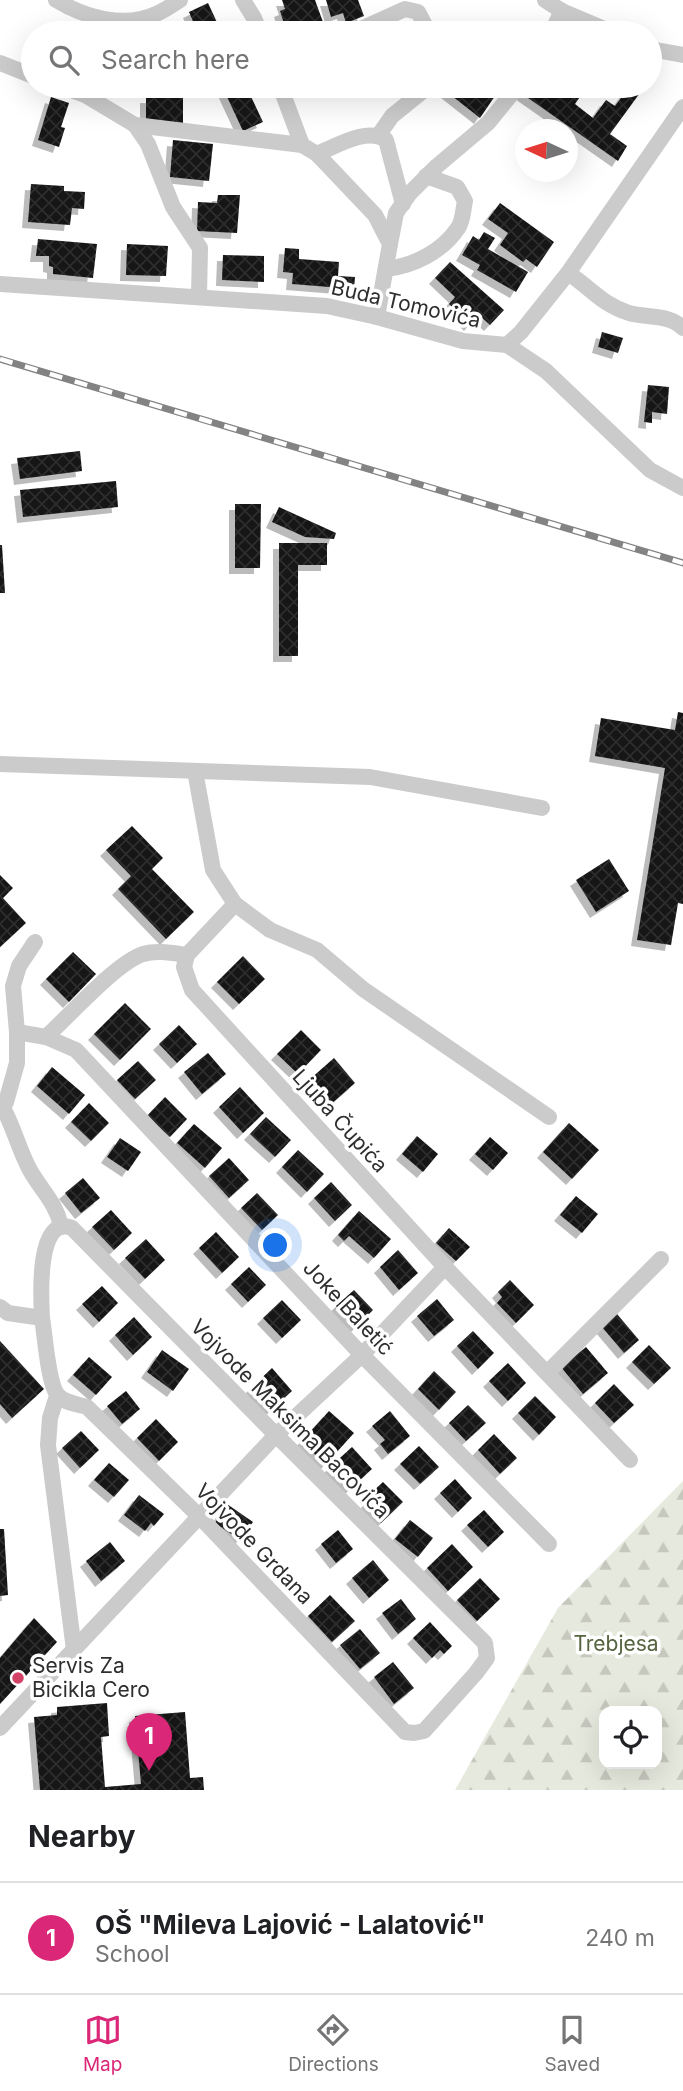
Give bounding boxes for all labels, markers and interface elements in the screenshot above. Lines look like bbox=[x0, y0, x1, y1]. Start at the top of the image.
search box bbox=[21, 21, 662, 98]
icon: search bbox=[45, 41, 83, 79]
text: Search here bbox=[101, 44, 250, 75]
north arrow bbox=[515, 119, 578, 182]
street label: Buda Tomovića bbox=[329, 274, 483, 333]
street label: Ljuba Čupića bbox=[288, 1064, 393, 1177]
your location bbox=[258, 1228, 292, 1262]
street label: Joke Baletić bbox=[298, 1255, 399, 1360]
street label: Vojvode Maksima Bacovića bbox=[186, 1314, 395, 1523]
street label: Vojvode Grdana bbox=[190, 1478, 318, 1609]
park label: Trebjesa bbox=[573, 1631, 659, 1656]
place label: Servis Za Bicikla Cero bbox=[32, 1653, 150, 1702]
marker: Servis Za Bicikla Cero bbox=[10, 1670, 26, 1686]
map controls bbox=[599, 1706, 662, 1769]
button: locate bbox=[599, 1706, 662, 1769]
pin: 1 bbox=[126, 1713, 172, 1771]
text: Nearby bbox=[28, 1818, 136, 1854]
text: OŠ "Mileva Lajović - Lalatović" bbox=[95, 1909, 486, 1940]
text: 1 bbox=[46, 1924, 56, 1952]
text: 240 m bbox=[585, 1924, 655, 1952]
text: School bbox=[95, 1940, 170, 1968]
tab: Map bbox=[83, 2011, 122, 2076]
tab: Directions bbox=[288, 2011, 379, 2076]
tab: Saved bbox=[544, 2011, 600, 2076]

